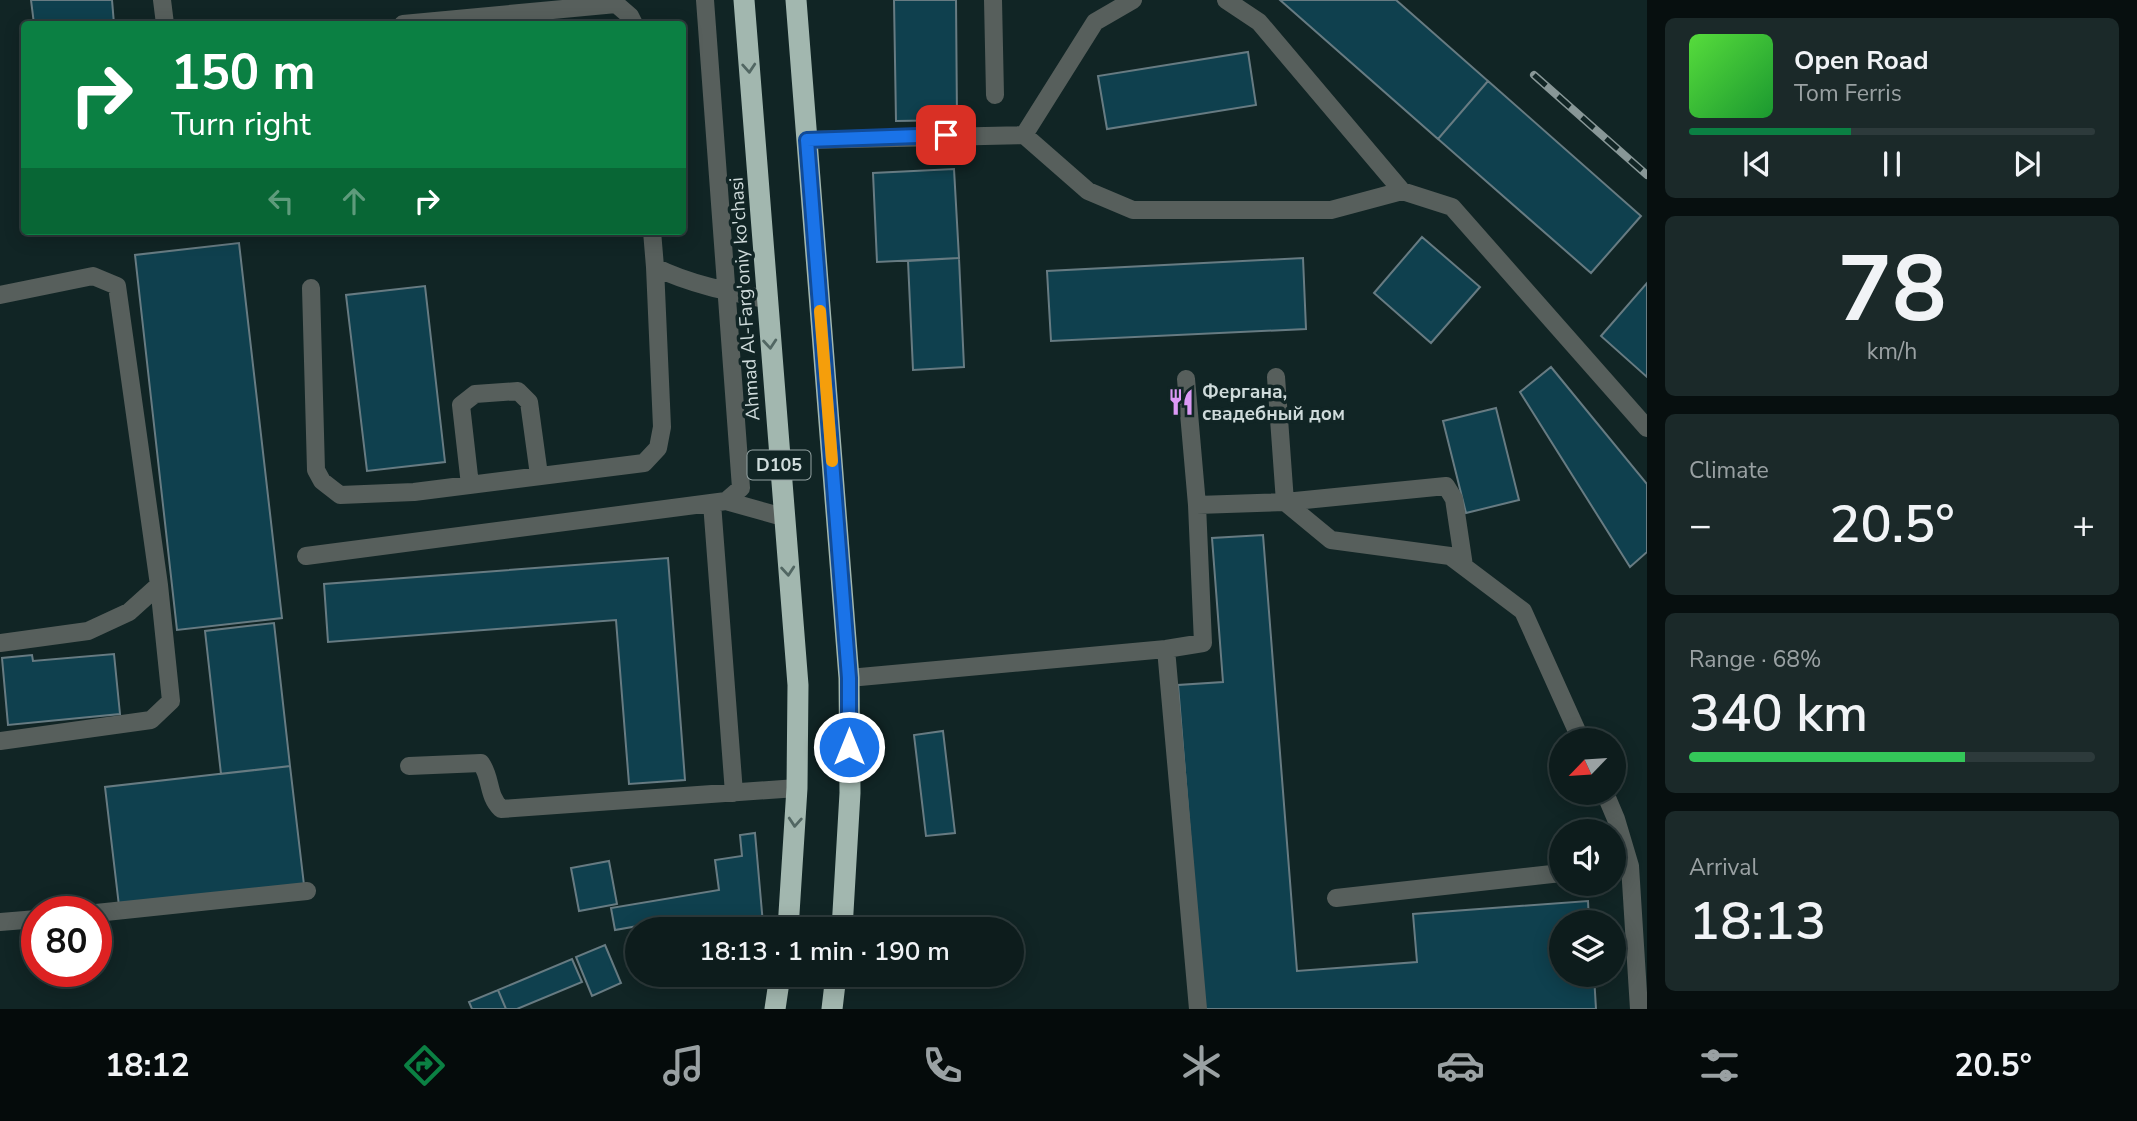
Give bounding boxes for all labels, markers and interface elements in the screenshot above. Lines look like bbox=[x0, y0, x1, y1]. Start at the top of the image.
text: 150 m bbox=[171, 39, 315, 106]
text: Open Road bbox=[1794, 43, 1929, 78]
icon: right bbox=[56, 49, 147, 140]
one-way arrow bbox=[741, 63, 756, 74]
text: Tom Ferris bbox=[1794, 78, 1902, 109]
text: Turn right bbox=[171, 103, 311, 146]
pin bbox=[916, 105, 976, 165]
icon: arrive bbox=[927, 116, 965, 154]
icon: previous bbox=[1738, 145, 1776, 183]
icon: pause bbox=[1873, 145, 1911, 183]
icon: next bbox=[2008, 145, 2046, 183]
street label: Ahmad Al-Farg'oniy ko'chasi bbox=[724, 176, 766, 422]
icon: left bbox=[262, 182, 300, 220]
icon: ahead bbox=[335, 182, 373, 220]
icon: right bbox=[408, 182, 446, 220]
text: 78 bbox=[1837, 228, 1947, 352]
text: km/h bbox=[1867, 336, 1917, 367]
one-way arrow bbox=[762, 339, 777, 350]
place label: Фергана, свадебный дом bbox=[1202, 379, 1345, 427]
restaurant icon: Фергана, свадебный дом bbox=[1166, 387, 1196, 417]
road number: D105 bbox=[748, 450, 810, 480]
text: Climate bbox=[1689, 455, 1769, 486]
text: 20.5° bbox=[1829, 489, 1955, 560]
text: − bbox=[1689, 500, 1712, 551]
text: + bbox=[2072, 500, 2095, 551]
one-way arrow bbox=[780, 565, 795, 576]
text: Range · 68% bbox=[1689, 644, 1821, 675]
text: 340 km bbox=[1689, 678, 1868, 749]
position arrow bbox=[812, 710, 886, 784]
north arrow bbox=[1549, 728, 1626, 805]
map controls bbox=[1549, 728, 1626, 987]
one-way arrow bbox=[788, 817, 803, 828]
button: sound bbox=[1549, 819, 1626, 896]
text: Arrival bbox=[1689, 852, 1758, 883]
text: 18:13 bbox=[1689, 886, 1826, 957]
speed limit sign: 80 bbox=[21, 896, 112, 987]
button: layers bbox=[1549, 910, 1626, 987]
text: 18:13 · 1 min · 190 m bbox=[699, 934, 950, 969]
icon: directions bbox=[400, 1041, 449, 1090]
icon: music bbox=[659, 1041, 708, 1090]
icon: phone bbox=[918, 1041, 967, 1090]
icon: climate bbox=[1177, 1041, 1226, 1090]
icon: car bbox=[1436, 1041, 1485, 1090]
icon: filters bbox=[1695, 1041, 1744, 1090]
text: 18:12 bbox=[105, 1044, 190, 1087]
text: 20.5° bbox=[1954, 1044, 2032, 1087]

